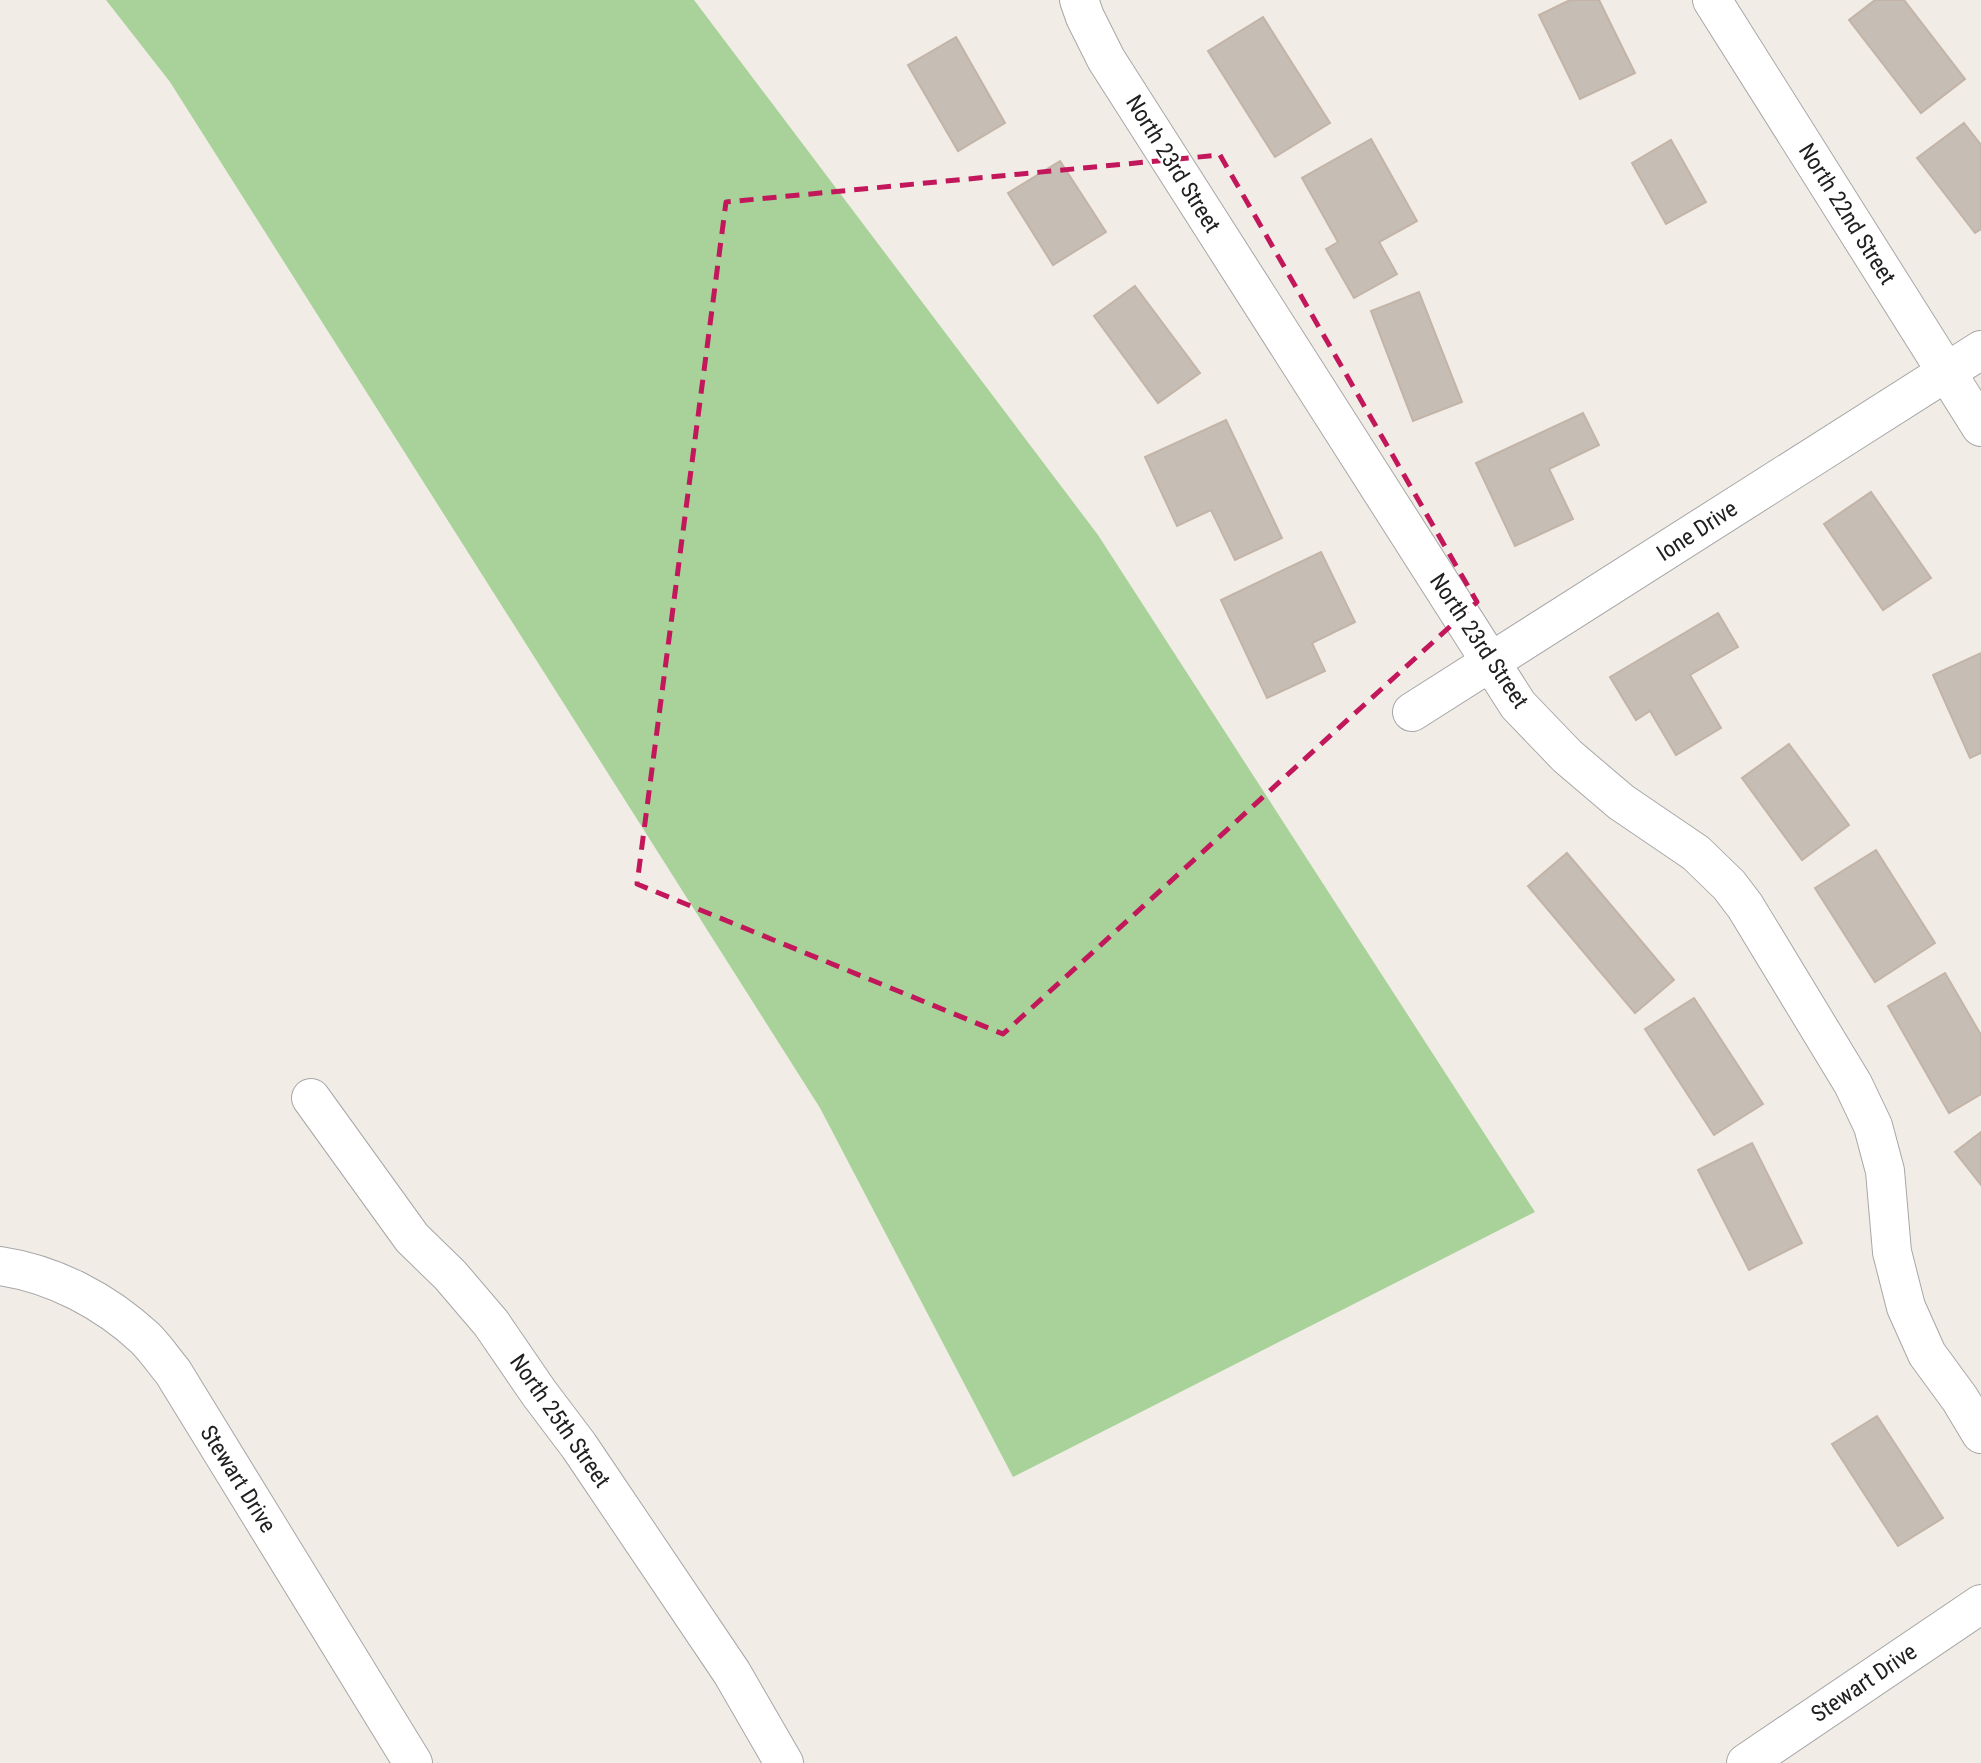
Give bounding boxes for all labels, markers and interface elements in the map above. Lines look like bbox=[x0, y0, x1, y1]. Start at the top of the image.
street label: North 23rd Street bbox=[1120, 90, 1226, 238]
street label: North 22nd Street bbox=[1793, 139, 1901, 289]
street label: Ione Drive bbox=[1652, 495, 1742, 567]
street label: North 23rd Street bbox=[1424, 569, 1534, 713]
street label: North 25th Street bbox=[504, 1349, 616, 1493]
street label: Stewart Drive bbox=[194, 1421, 282, 1537]
street label: Stewart Drive bbox=[1806, 1638, 1922, 1728]

